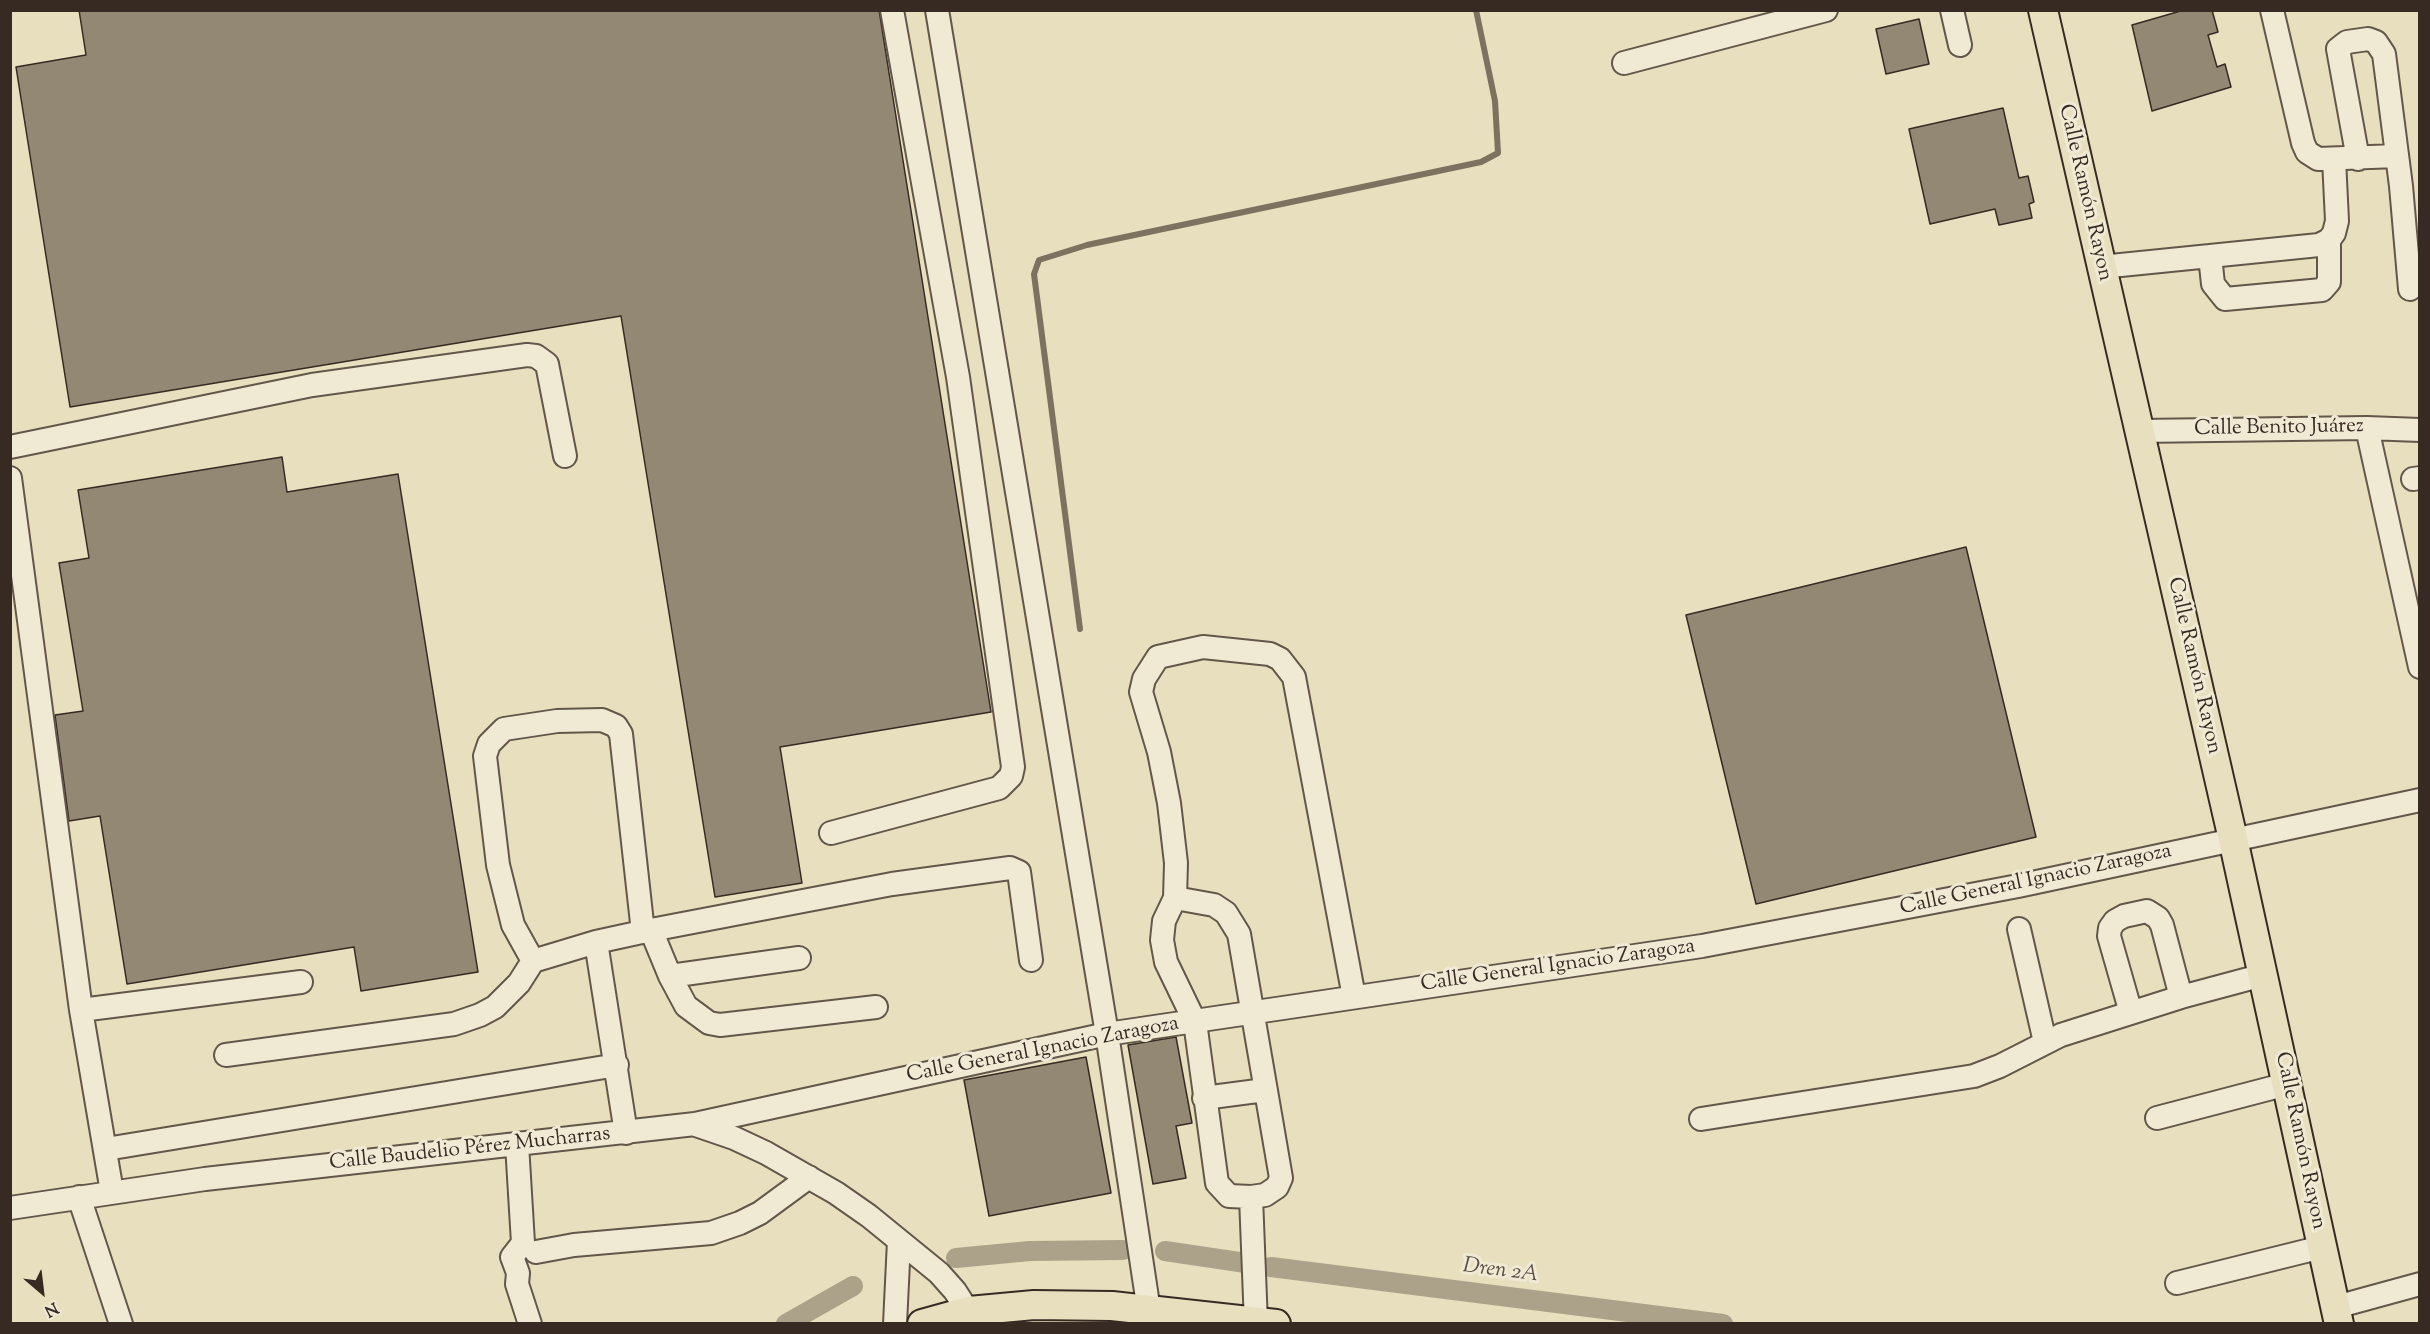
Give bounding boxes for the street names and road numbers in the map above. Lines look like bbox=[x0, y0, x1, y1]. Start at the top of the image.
street label: Calle Ramón Rayon bbox=[2051, 102, 2117, 284]
street label: Calle Benito Juárez bbox=[2194, 415, 2364, 443]
street label: Calle Ramón Rayon bbox=[2160, 575, 2226, 757]
street label: Calle General Ignacio Zaragoza bbox=[1898, 840, 2174, 922]
street label: Calle General Ignacio Zaragoza bbox=[1419, 935, 1697, 999]
street label: Calle General Ignacio Zaragoza bbox=[905, 1012, 1181, 1090]
street label: Calle Ramón Rayon bbox=[2268, 1050, 2330, 1232]
street label: Calle Baudelio Pérez Mucharras bbox=[328, 1123, 612, 1177]

